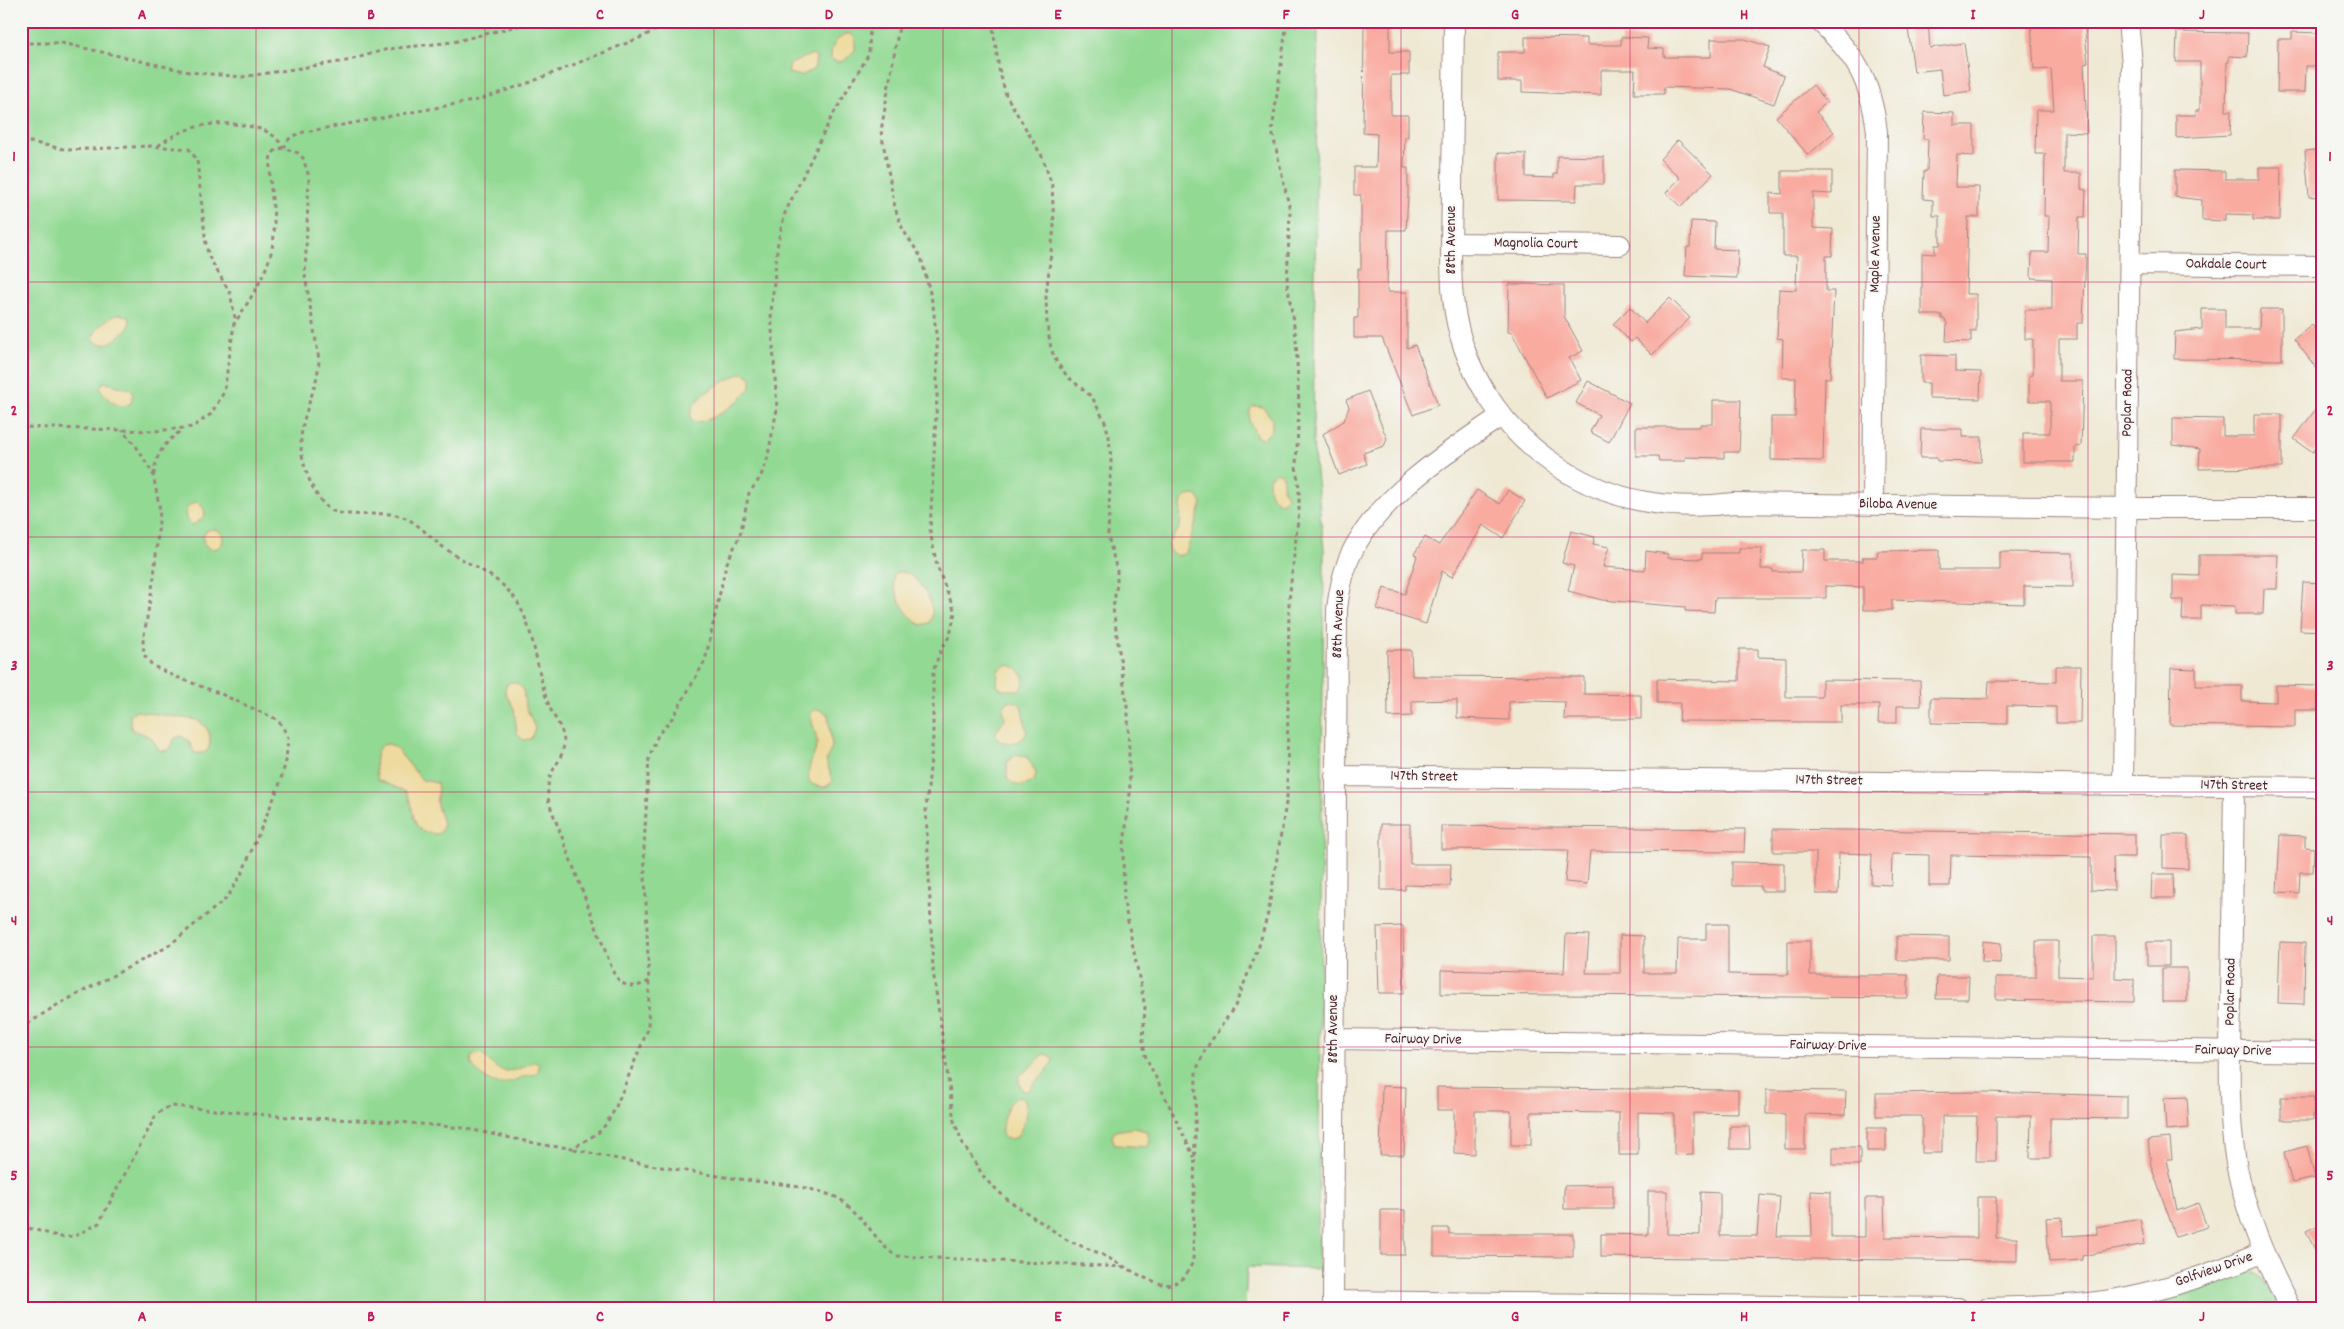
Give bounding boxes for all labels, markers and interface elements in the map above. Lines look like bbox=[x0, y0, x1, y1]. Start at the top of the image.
text: A bbox=[138, 4, 147, 27]
text: B bbox=[367, 4, 375, 27]
text: C bbox=[596, 4, 604, 27]
text: D bbox=[825, 4, 834, 27]
text: E bbox=[1054, 4, 1062, 27]
text: F bbox=[1282, 4, 1290, 27]
text: G bbox=[1511, 4, 1519, 27]
text: H bbox=[1740, 4, 1748, 27]
text: I bbox=[1971, 4, 1977, 27]
text: J bbox=[2199, 4, 2205, 27]
text: 1 bbox=[12, 146, 16, 169]
text: 1 bbox=[2328, 146, 2332, 169]
street label: 88th Avenue bbox=[1441, 205, 1463, 274]
street label: Maple Avenue bbox=[1864, 215, 1888, 293]
street label: Magnolia Court bbox=[1494, 232, 1579, 256]
street label: Oakdale Court bbox=[2185, 253, 2267, 277]
street label: Poplar Road bbox=[2116, 369, 2140, 437]
text: 2 bbox=[11, 400, 18, 423]
text: 2 bbox=[2327, 400, 2334, 423]
street label: Biloba Avenue bbox=[1859, 493, 1938, 517]
street label: 88th Avenue bbox=[1327, 589, 1351, 659]
text: 3 bbox=[10, 655, 18, 678]
text: 3 bbox=[2326, 655, 2334, 678]
street label: 147th Street bbox=[1390, 765, 1458, 789]
street label: 147th Street bbox=[1795, 769, 1863, 793]
street label: 147th Street bbox=[2200, 774, 2268, 798]
text: 4 bbox=[11, 910, 17, 933]
text: 4 bbox=[2327, 910, 2333, 933]
street label: Poplar Road bbox=[2219, 958, 2243, 1026]
street label: 88th Avenue bbox=[1323, 994, 1345, 1063]
street label: Fairway Drive bbox=[1384, 1028, 1462, 1052]
street label: Fairway Drive bbox=[1789, 1034, 1867, 1058]
street label: Fairway Drive bbox=[2194, 1039, 2272, 1063]
text: 5 bbox=[10, 1165, 18, 1188]
text: 5 bbox=[2326, 1165, 2334, 1188]
street label: Golfview Drive bbox=[2172, 1246, 2256, 1294]
text: A bbox=[138, 1306, 147, 1329]
text: B bbox=[367, 1306, 375, 1329]
text: C bbox=[596, 1306, 604, 1329]
text: D bbox=[825, 1306, 834, 1329]
text: E bbox=[1054, 1306, 1062, 1329]
text: F bbox=[1282, 1306, 1290, 1329]
text: G bbox=[1511, 1306, 1519, 1329]
text: H bbox=[1740, 1306, 1748, 1329]
text: I bbox=[1971, 1306, 1977, 1329]
text: J bbox=[2199, 1306, 2205, 1329]

